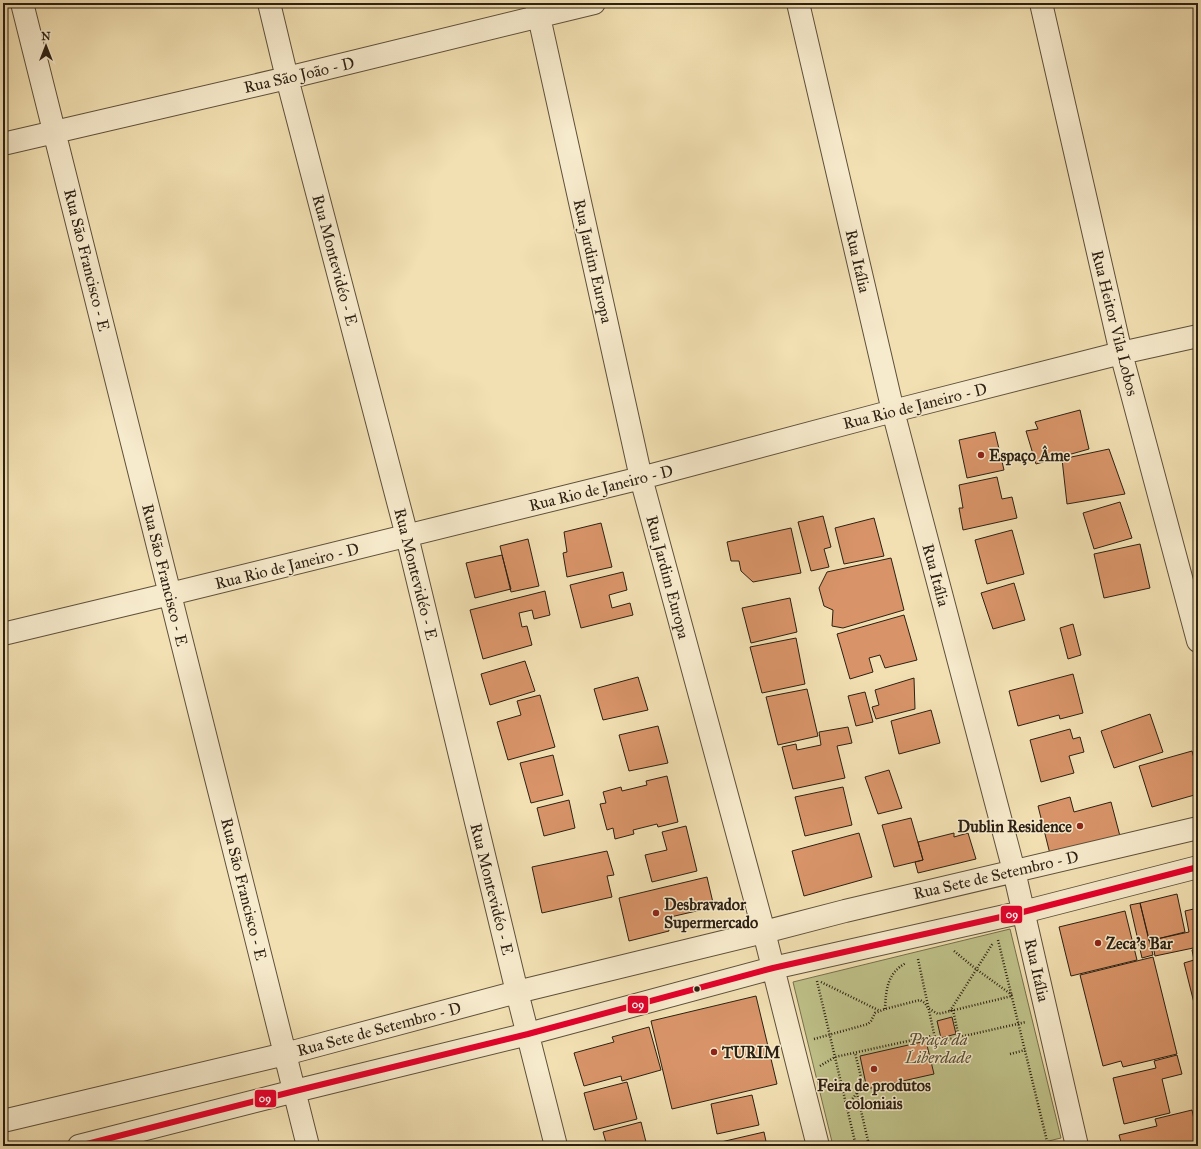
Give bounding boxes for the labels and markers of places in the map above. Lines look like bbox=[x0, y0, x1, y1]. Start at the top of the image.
place label: Espaço Âme bbox=[989, 445, 1071, 466]
marker: Espaço Âme bbox=[976, 450, 986, 460]
place label: Dublin Residence bbox=[958, 817, 1072, 836]
marker: Dublin Residence bbox=[1075, 821, 1085, 831]
place label: Desbravador Supermercado bbox=[664, 895, 758, 933]
marker: Desbravador Supermercado bbox=[651, 908, 661, 918]
place label: Zeca's Bar bbox=[1106, 934, 1174, 953]
marker: Zeca's Bar bbox=[1093, 938, 1103, 948]
unlabelled marker bbox=[692, 984, 702, 994]
place label: TURIM bbox=[721, 1043, 781, 1062]
marker: TURIM bbox=[709, 1047, 719, 1057]
marker: Feira de produtos coloniais bbox=[869, 1064, 879, 1074]
place label: Feira de produtos coloniais bbox=[817, 1076, 931, 1113]

